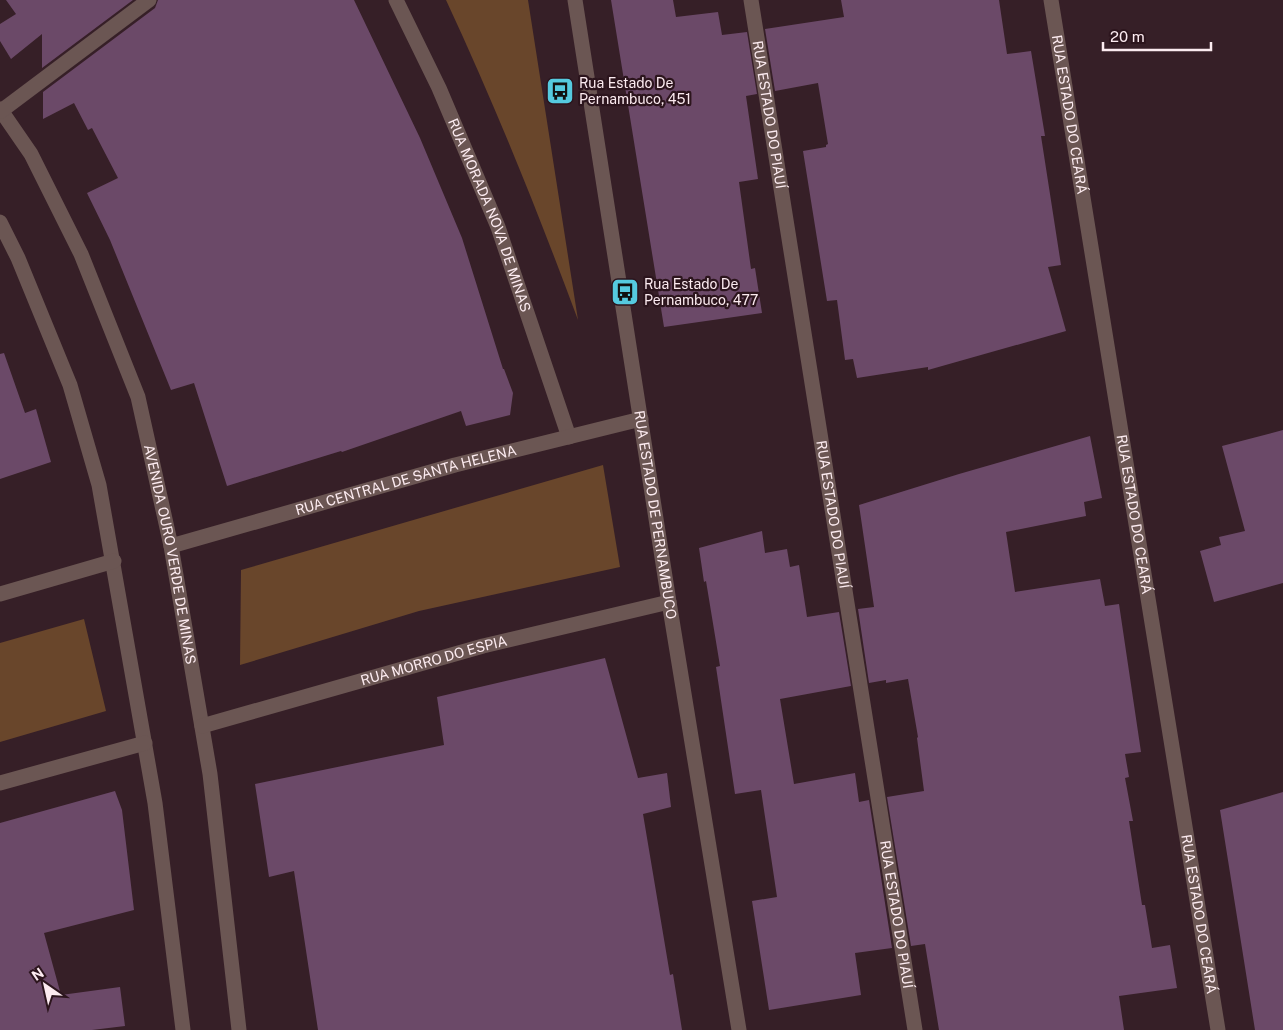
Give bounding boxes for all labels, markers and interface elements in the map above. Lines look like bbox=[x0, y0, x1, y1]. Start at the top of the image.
scale bar bbox=[1103, 20, 1210, 52]
text: 20 m bbox=[1110, 28, 1145, 45]
street label: RUA ESTADO DO CEARÁ bbox=[1049, 34, 1091, 195]
street label: RUA ESTADO DO PIAUÍ bbox=[750, 39, 790, 191]
place label: Rua Estado De Pernambuco, 451 bbox=[579, 75, 691, 107]
bus stop icon: Rua Estado De Pernambuco, 451 bbox=[545, 76, 575, 106]
street label: RUA MORADA NOVA DE MINAS bbox=[445, 116, 534, 314]
place label: Rua Estado De Pernambuco, 477 bbox=[644, 276, 759, 308]
bus stop icon: Rua Estado De Pernambuco, 477 bbox=[610, 277, 640, 307]
street label: RUA ESTADO DE PERNAMBUCO bbox=[631, 409, 680, 620]
street label: RUA ESTADO DO CEARÁ bbox=[1114, 433, 1156, 595]
street label: RUA ESTADO DO PIAUÍ bbox=[813, 439, 854, 591]
street label: RUA CENTRAL DE SANTA HELENA bbox=[293, 442, 518, 518]
street label: AVENIDA OURO VERDE DE MINAS bbox=[141, 443, 199, 666]
street label: RUA MORRO DO ESPIA bbox=[359, 633, 509, 688]
street label: RUA ESTADO DO CEARÁ bbox=[1178, 833, 1221, 995]
street label: RUA ESTADO DO PIAUÍ bbox=[877, 839, 917, 991]
north arrow bbox=[20, 960, 70, 1010]
text: N bbox=[29, 965, 47, 984]

